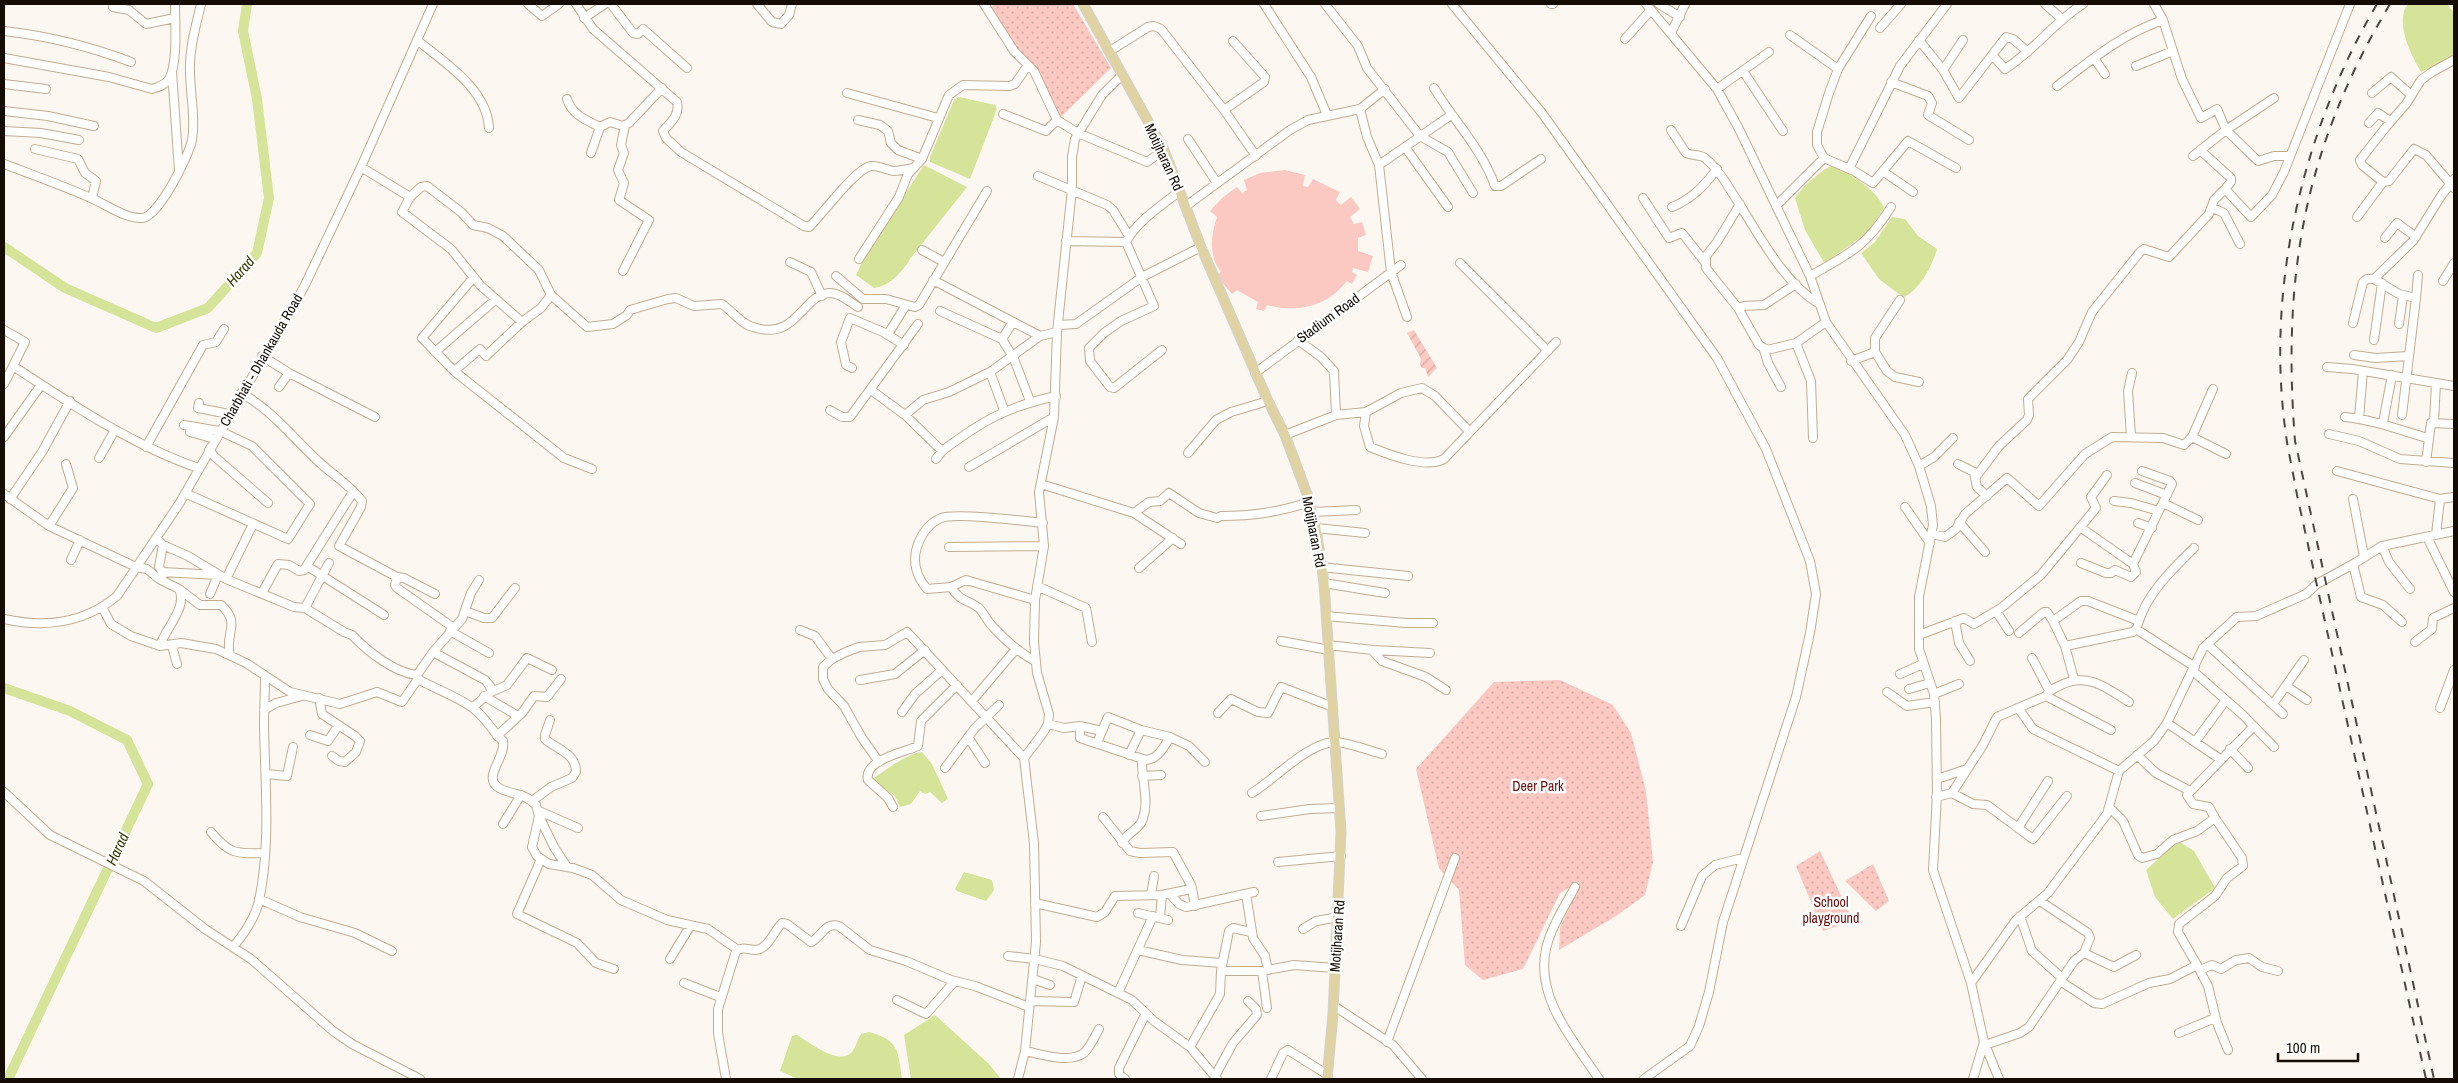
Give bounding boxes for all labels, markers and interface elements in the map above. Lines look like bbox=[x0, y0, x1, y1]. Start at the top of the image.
street label: Motijharan Rd bbox=[1141, 121, 1187, 193]
water label: Harad bbox=[221, 251, 259, 290]
street label: Stadium Road bbox=[1293, 289, 1363, 347]
street label: Charbhati - Dhankauda Road bbox=[216, 291, 306, 429]
street label: Motijharan Rd bbox=[1298, 495, 1330, 569]
park label: Deer Park bbox=[1512, 777, 1564, 795]
water label: Harad bbox=[100, 829, 134, 869]
park label: School playground bbox=[1803, 893, 1859, 927]
street label: Motijharan Rd bbox=[1326, 899, 1348, 973]
scale bar bbox=[2278, 1030, 2358, 1062]
text: 100 m bbox=[2286, 1037, 2320, 1058]

